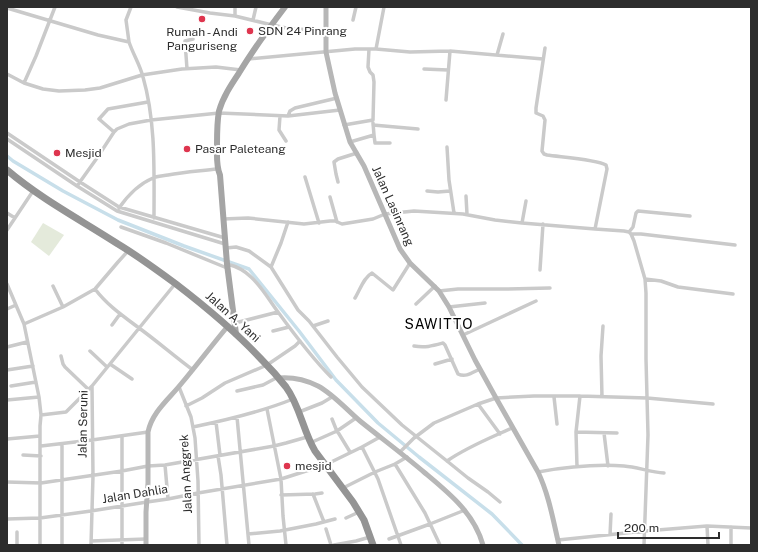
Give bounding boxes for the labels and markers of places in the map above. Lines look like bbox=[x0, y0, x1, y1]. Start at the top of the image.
marker: Rumah - Andi Panguriseng bbox=[197, 14, 207, 24]
place label: SDN 24 Pinrang bbox=[258, 24, 347, 38]
place label: Rumah - Andi Panguriseng bbox=[166, 25, 238, 53]
marker: SDN 24 Pinrang bbox=[245, 26, 255, 36]
place label: Pasar Paleteang bbox=[195, 142, 286, 156]
marker: Pasar Paleteang bbox=[182, 144, 192, 154]
place label: Mesjid bbox=[65, 146, 102, 160]
marker: Mesjid bbox=[52, 148, 62, 158]
place label: mesjid bbox=[295, 459, 332, 473]
marker: mesjid bbox=[282, 461, 292, 471]

